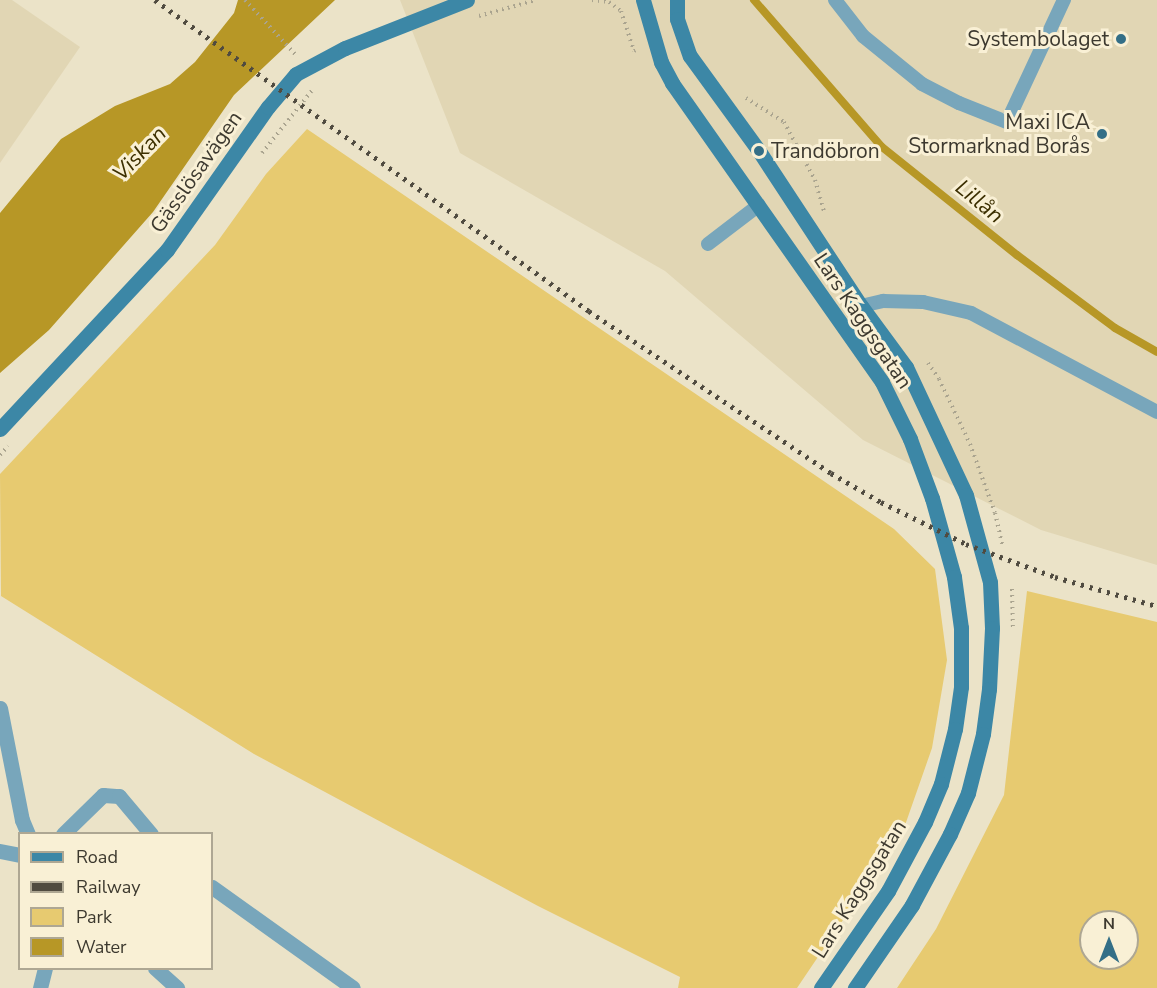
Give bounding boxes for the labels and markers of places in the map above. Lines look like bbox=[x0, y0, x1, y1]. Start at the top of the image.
place label: Systembolaget bbox=[967, 26, 1109, 52]
marker: Systembolaget bbox=[1114, 32, 1128, 46]
place label: Maxi ICA Stormarknad Borås bbox=[908, 109, 1090, 159]
marker: Maxi ICA Stormarknad Borås bbox=[1095, 127, 1109, 141]
place label: Trandöbron bbox=[771, 138, 880, 164]
marker: Trandöbron bbox=[752, 144, 766, 158]

